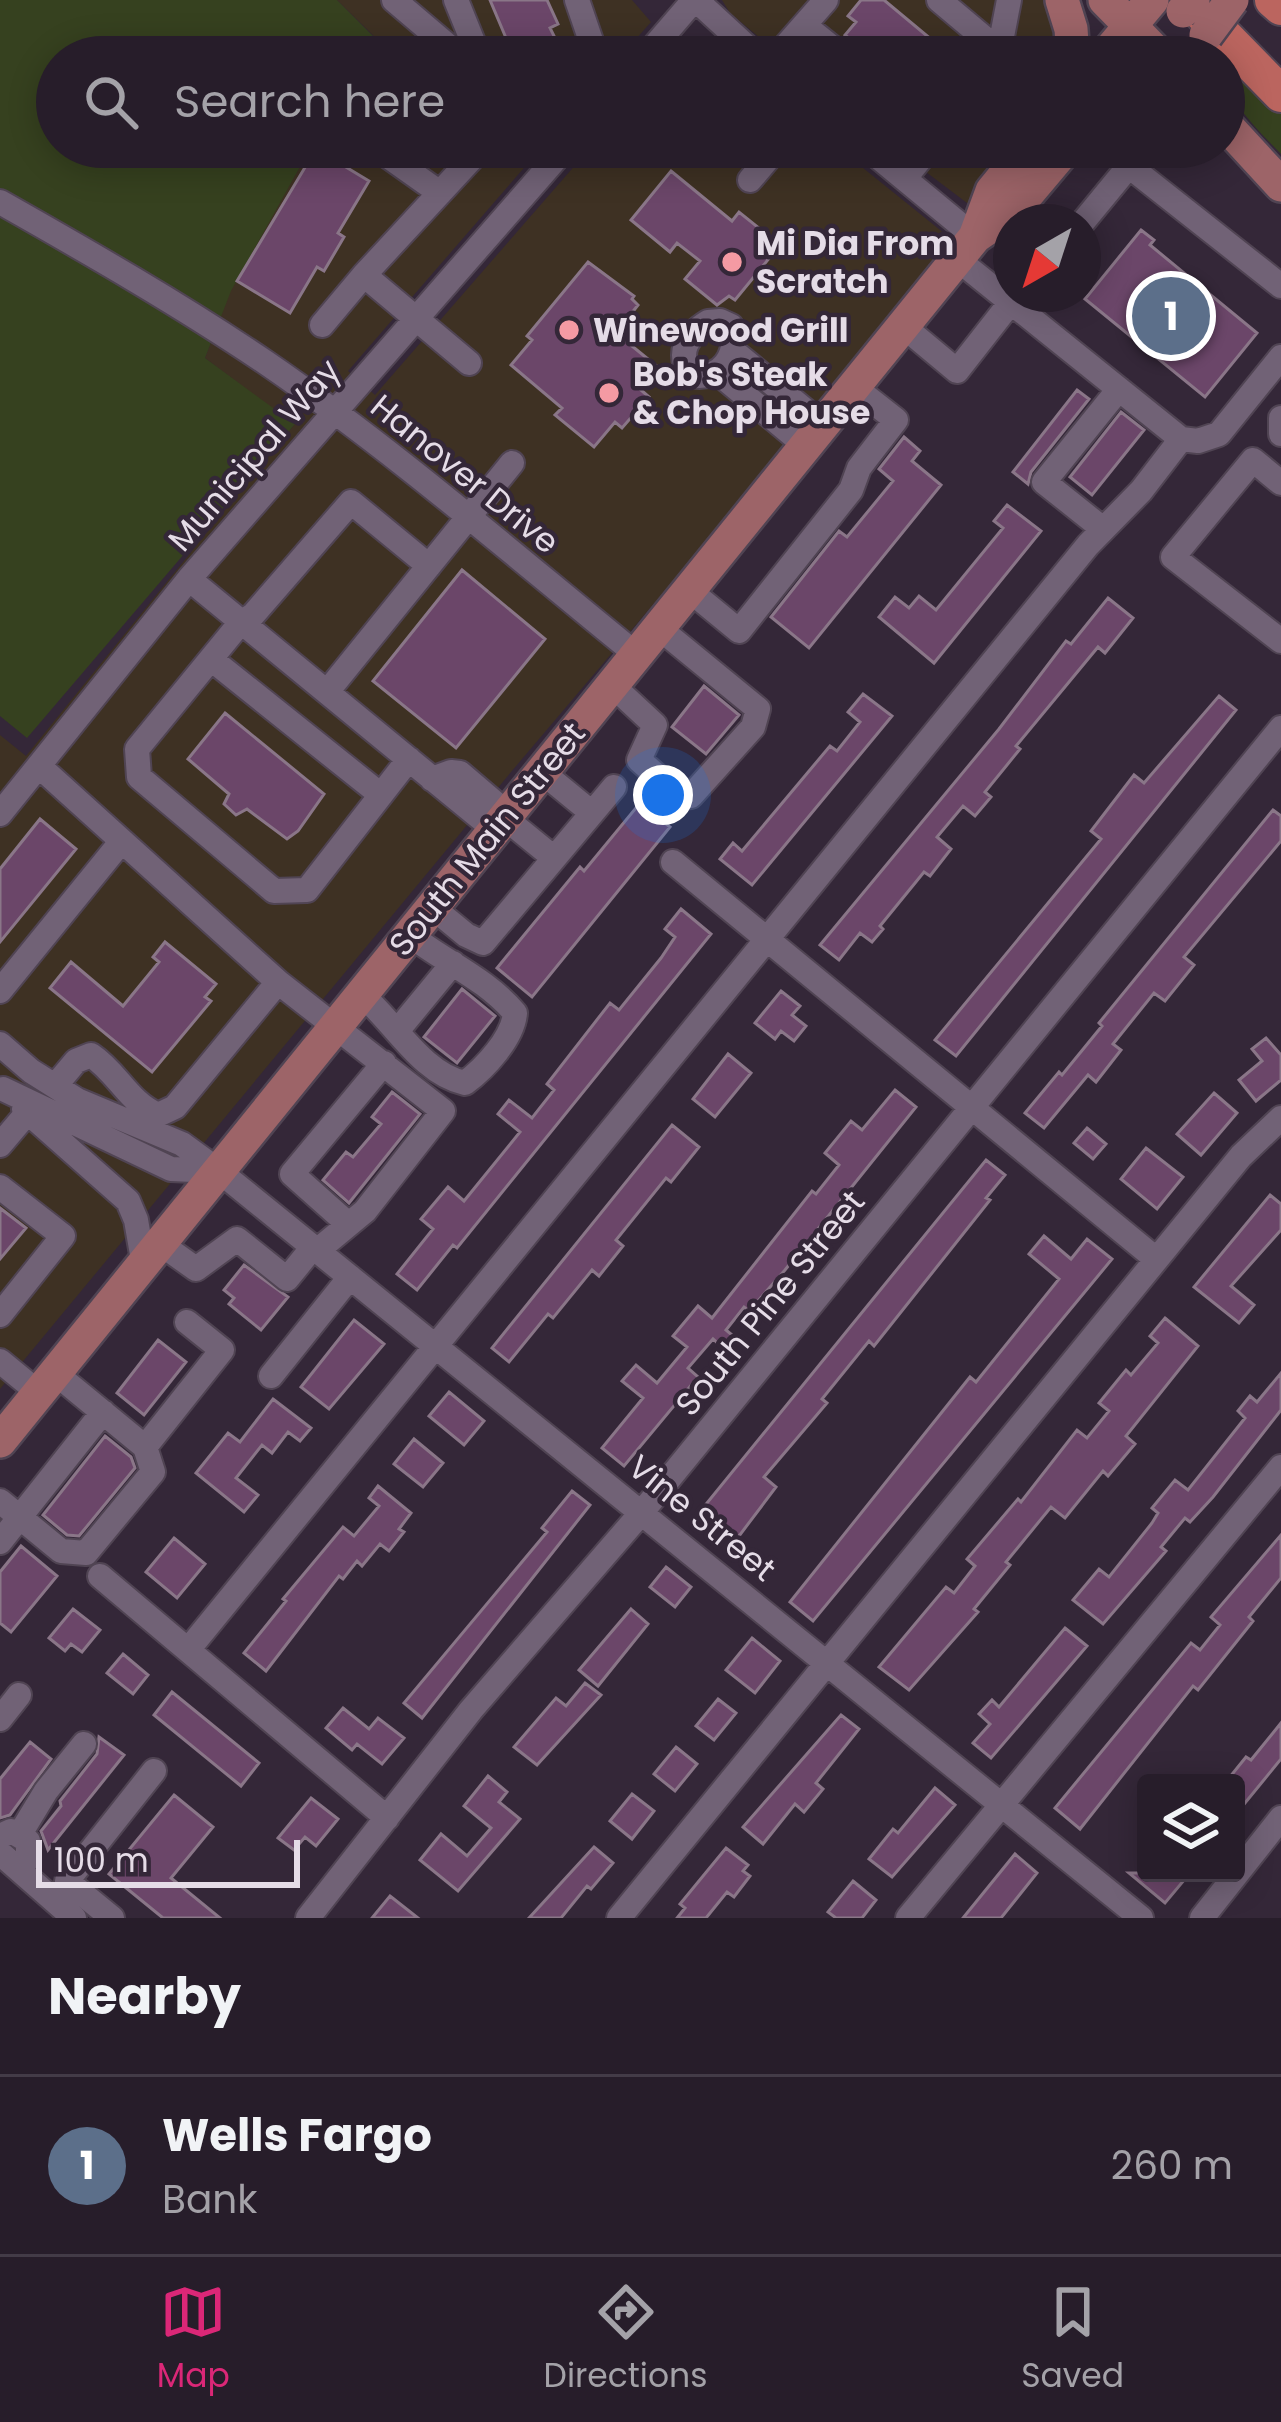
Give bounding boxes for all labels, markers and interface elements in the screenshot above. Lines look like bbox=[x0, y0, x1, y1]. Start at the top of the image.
search box bbox=[36, 36, 1245, 168]
icon: search bbox=[78, 69, 144, 135]
text: Search here bbox=[174, 70, 445, 133]
north arrow bbox=[993, 204, 1101, 312]
place label: Mi Dia From Scratch bbox=[756, 220, 954, 305]
marker: Mi Dia From Scratch bbox=[719, 249, 745, 275]
pin: 1 bbox=[1132, 271, 1210, 361]
place label: Winewood Grill bbox=[593, 307, 849, 354]
marker: Winewood Grill bbox=[556, 317, 582, 343]
street label: Municipal Way bbox=[157, 348, 351, 562]
place label: Bob's Steak & Chop House bbox=[633, 351, 870, 436]
marker: Bob's Steak & Chop House bbox=[596, 380, 622, 406]
street label: Hanover Drive bbox=[361, 383, 569, 565]
street label: South Main Street bbox=[378, 712, 596, 966]
your location bbox=[633, 765, 693, 825]
street label: South Pine Street bbox=[664, 1180, 876, 1426]
street label: Vine Street bbox=[618, 1444, 786, 1592]
map controls bbox=[1137, 1774, 1245, 1882]
button: layers bbox=[1137, 1774, 1245, 1882]
scale bar bbox=[36, 1834, 300, 1887]
text: 100 m bbox=[54, 1837, 149, 1884]
text: Nearby bbox=[48, 1960, 241, 2032]
text: Wells Fargo bbox=[162, 2104, 432, 2167]
text: 1 bbox=[80, 2138, 94, 2193]
text: 260 m bbox=[1111, 2138, 1233, 2193]
text: Bank bbox=[162, 2172, 257, 2227]
tab: Map bbox=[157, 2279, 230, 2401]
tab: Directions bbox=[544, 2279, 707, 2401]
tab: Saved bbox=[1021, 2279, 1124, 2401]

